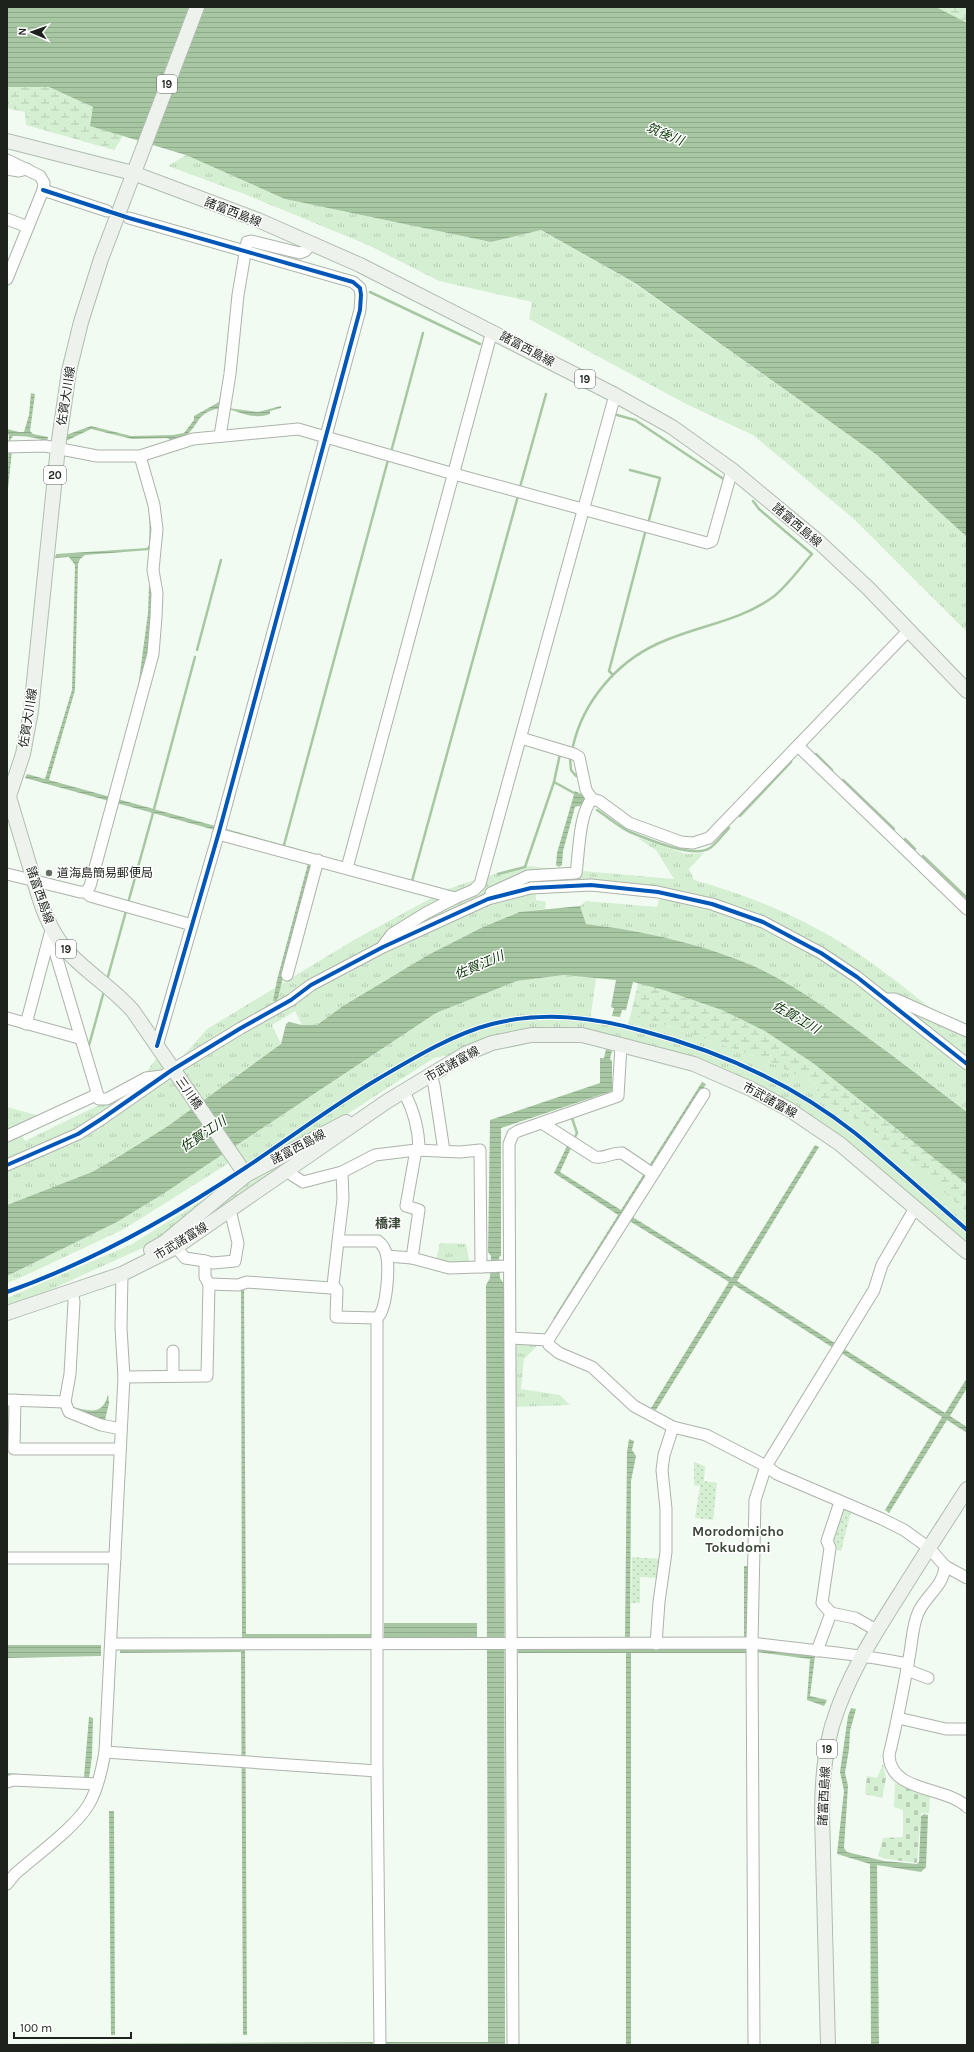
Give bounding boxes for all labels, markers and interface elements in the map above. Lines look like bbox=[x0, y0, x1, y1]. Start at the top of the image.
north arrow bbox=[12, 12, 52, 52]
text: N bbox=[16, 27, 29, 36]
road number: 19 bbox=[157, 75, 177, 93]
water label: 筑後川 bbox=[644, 120, 688, 149]
street label: 諸富西島線 bbox=[202, 195, 264, 229]
street label: 諸富西島線 bbox=[497, 329, 557, 369]
street label: 佐賀大川線 bbox=[54, 365, 78, 427]
road number: 19 bbox=[575, 370, 595, 388]
road number: 20 bbox=[44, 466, 66, 484]
street label: 諸富西島線 bbox=[770, 500, 824, 550]
street label: 佐賀大川線 bbox=[16, 687, 40, 749]
street label: 諸富西島線 bbox=[24, 864, 56, 926]
place label: 道海島簡易郵便局 bbox=[57, 866, 153, 880]
marker: 道海島簡易郵便局 bbox=[44, 868, 54, 878]
road number: 19 bbox=[56, 940, 76, 958]
water label: 佐賀江川 bbox=[452, 947, 508, 982]
water label: 佐賀江川 bbox=[770, 998, 824, 1037]
street label: 市武諸富線 bbox=[422, 1043, 482, 1085]
street label: 三川橋 bbox=[173, 1074, 205, 1112]
street label: 市武諸富線 bbox=[740, 1079, 800, 1121]
water label: 佐賀江川 bbox=[177, 1112, 230, 1155]
street label: 諸富西島線 bbox=[268, 1127, 328, 1167]
district label: 橋津 bbox=[375, 1216, 401, 1231]
street label: 市武諸富線 bbox=[152, 1220, 210, 1262]
district label: Morodomicho Tokudomi bbox=[692, 1523, 784, 1556]
road number: 19 bbox=[817, 1740, 837, 1758]
street label: 諸富西島線 bbox=[815, 1766, 833, 1826]
scale bar bbox=[14, 2014, 131, 2040]
text: 100 m bbox=[20, 2021, 52, 2035]

